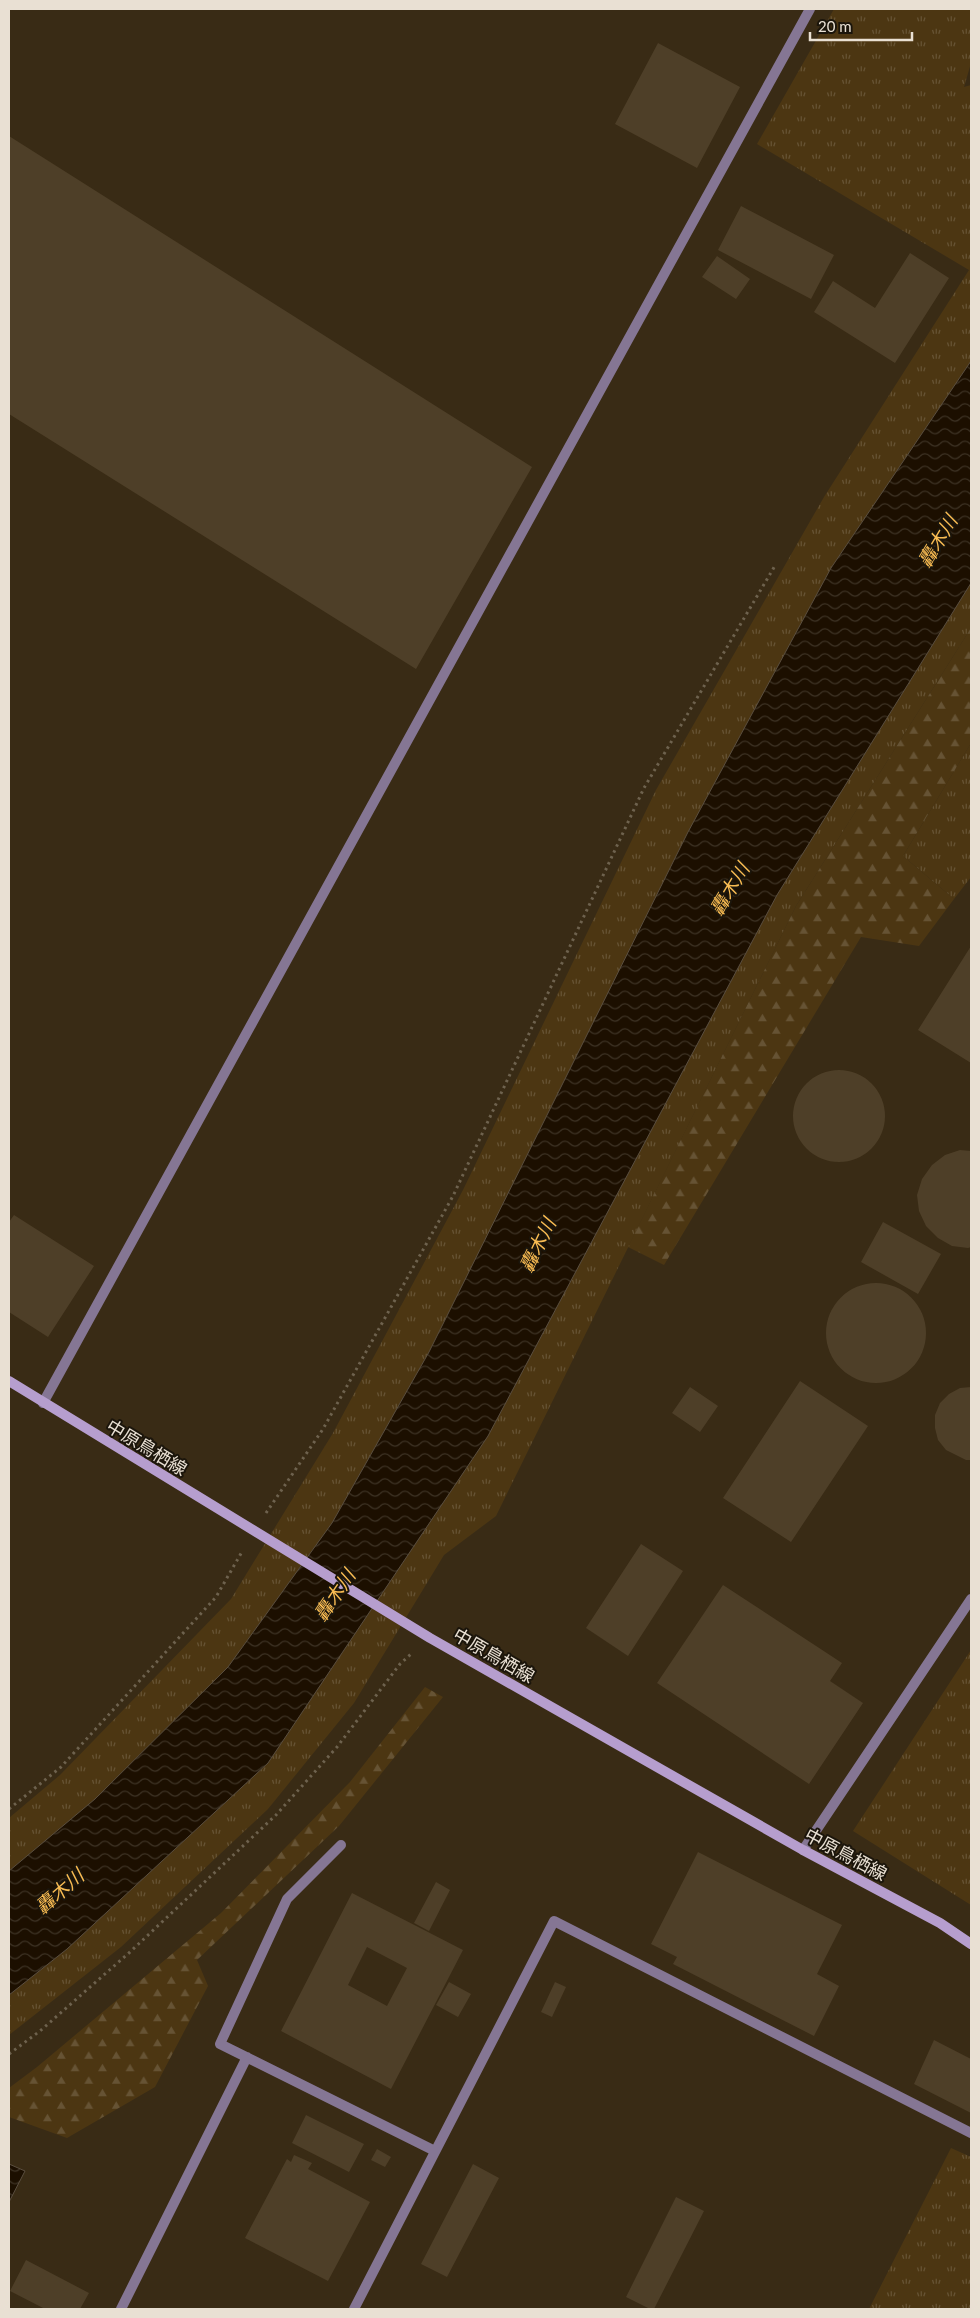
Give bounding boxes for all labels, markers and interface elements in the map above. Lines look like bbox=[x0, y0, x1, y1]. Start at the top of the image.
scale bar bbox=[810, 10, 912, 42]
text: 20 m bbox=[818, 17, 852, 35]
water label: 轟木川 bbox=[912, 509, 963, 571]
water label: 轟木川 bbox=[704, 857, 755, 919]
water label: 轟木川 bbox=[514, 1213, 561, 1276]
street label: 中原鳥栖線 bbox=[103, 1414, 191, 1480]
water label: 轟木川 bbox=[309, 1563, 361, 1625]
street label: 中原鳥栖線 bbox=[450, 1623, 538, 1687]
street label: 中原鳥栖線 bbox=[801, 1823, 891, 1885]
water label: 轟木川 bbox=[30, 1862, 90, 1918]

